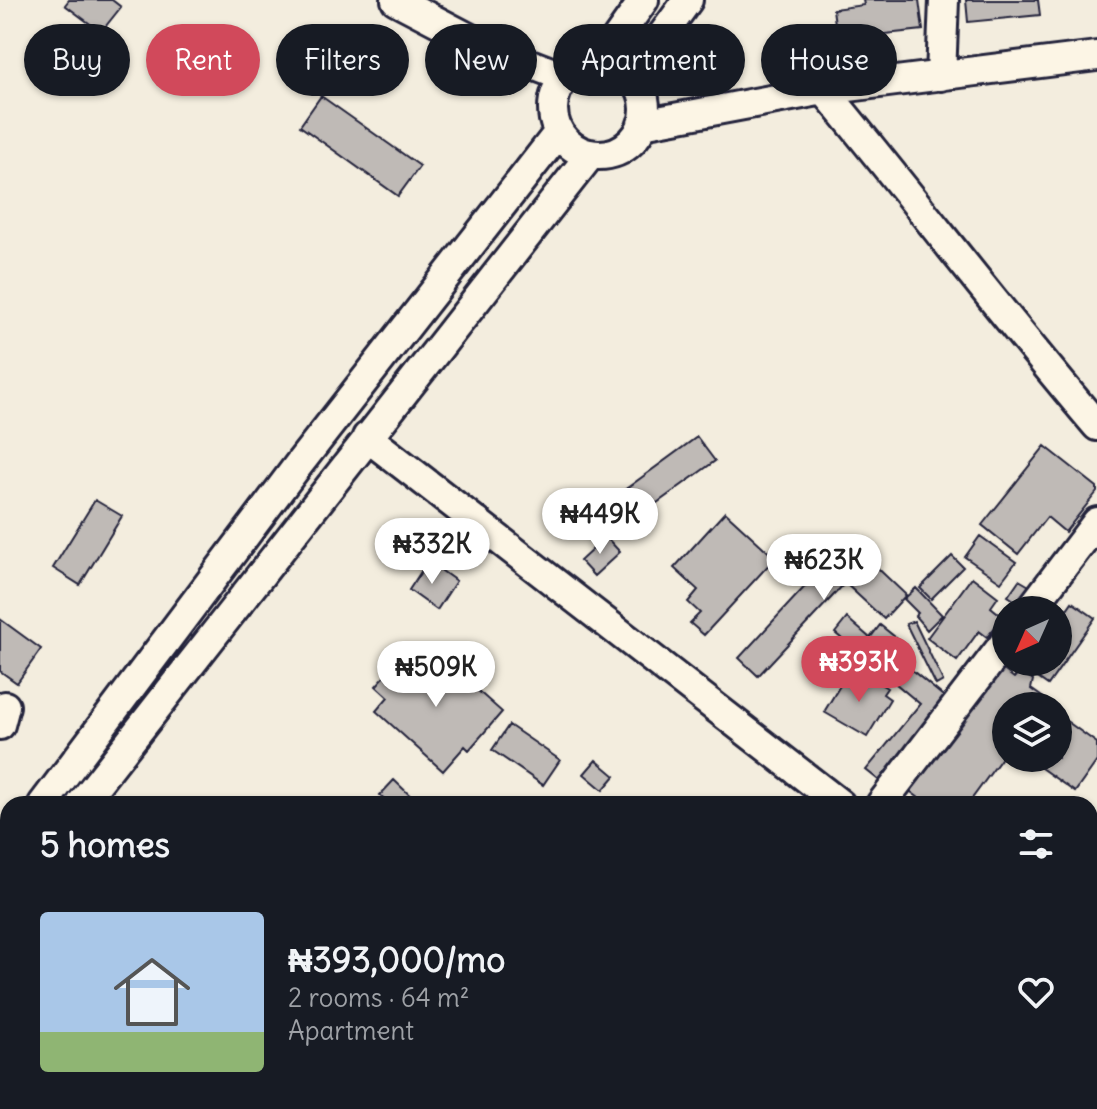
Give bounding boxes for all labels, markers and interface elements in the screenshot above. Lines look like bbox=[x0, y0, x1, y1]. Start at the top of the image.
chip: Buy bbox=[24, 24, 130, 96]
chip: Rent bbox=[146, 24, 260, 96]
chip: Filters bbox=[276, 24, 409, 96]
chip: New bbox=[425, 24, 537, 96]
chip: Apartment bbox=[553, 24, 745, 96]
chip: House bbox=[761, 24, 897, 96]
pin: ₦449K bbox=[544, 488, 656, 556]
text: ₦449K bbox=[560, 497, 640, 530]
pin: ₦332K bbox=[376, 518, 488, 586]
text: ₦332K bbox=[393, 527, 471, 560]
pin: ₦623K bbox=[768, 534, 880, 602]
text: ₦623K bbox=[785, 543, 863, 576]
north arrow bbox=[992, 596, 1072, 676]
map controls bbox=[992, 596, 1072, 772]
pin: ₦393K bbox=[803, 636, 915, 704]
pin: ₦509K bbox=[380, 641, 492, 709]
text: ₦393K bbox=[819, 645, 899, 678]
text: ₦509K bbox=[395, 650, 477, 683]
button: layers bbox=[992, 692, 1072, 772]
icon: filters bbox=[1014, 822, 1058, 866]
text: 5 homes bbox=[40, 823, 170, 866]
text: ₦393,000/mo bbox=[288, 938, 505, 981]
icon: home bbox=[104, 944, 200, 1040]
icon: heart bbox=[1014, 970, 1058, 1014]
text: 2 rooms · 64 m² bbox=[288, 981, 470, 1014]
text: Apartment bbox=[288, 1014, 414, 1047]

